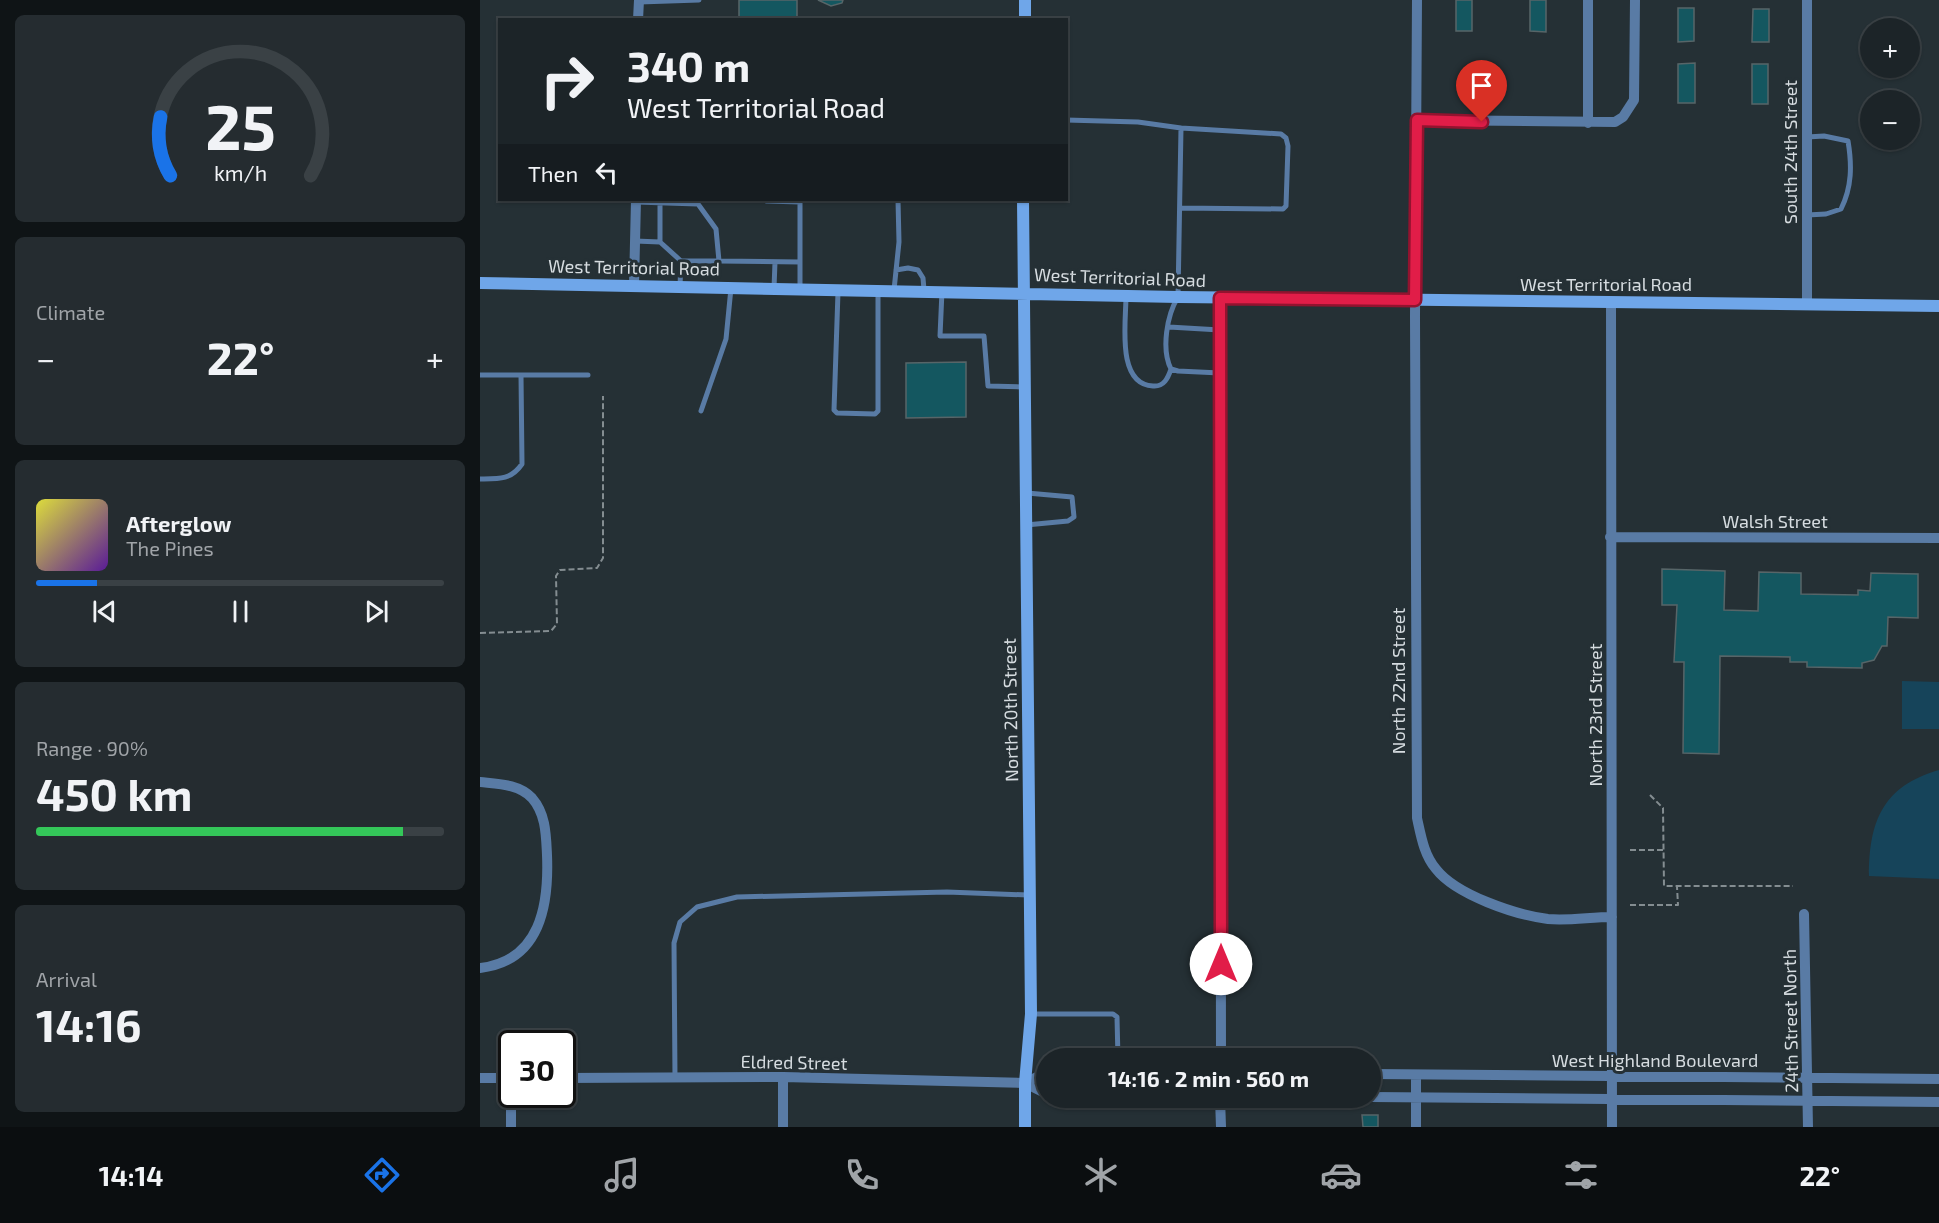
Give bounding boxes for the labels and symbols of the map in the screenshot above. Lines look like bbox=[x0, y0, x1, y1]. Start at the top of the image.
pin bbox=[1456, 60, 1507, 122]
street label: South 24th Street bbox=[1779, 80, 1801, 224]
street label: West Territorial Road bbox=[548, 255, 720, 279]
street label: West Territorial Road bbox=[1034, 263, 1206, 291]
street label: West Territorial Road bbox=[1520, 273, 1692, 295]
street label: Walsh Street bbox=[1722, 510, 1828, 532]
street label: North 22nd Street bbox=[1387, 608, 1409, 754]
street label: North 20th Street bbox=[998, 638, 1022, 782]
street label: North 23rd Street bbox=[1584, 643, 1606, 786]
position arrow bbox=[1189, 932, 1253, 996]
street label: 24th Street North bbox=[1778, 949, 1802, 1093]
speed limit sign: 30 bbox=[498, 1030, 576, 1108]
street label: West Highland Boulevard bbox=[1552, 1049, 1758, 1071]
street label: Eldred Street bbox=[740, 1050, 848, 1074]

